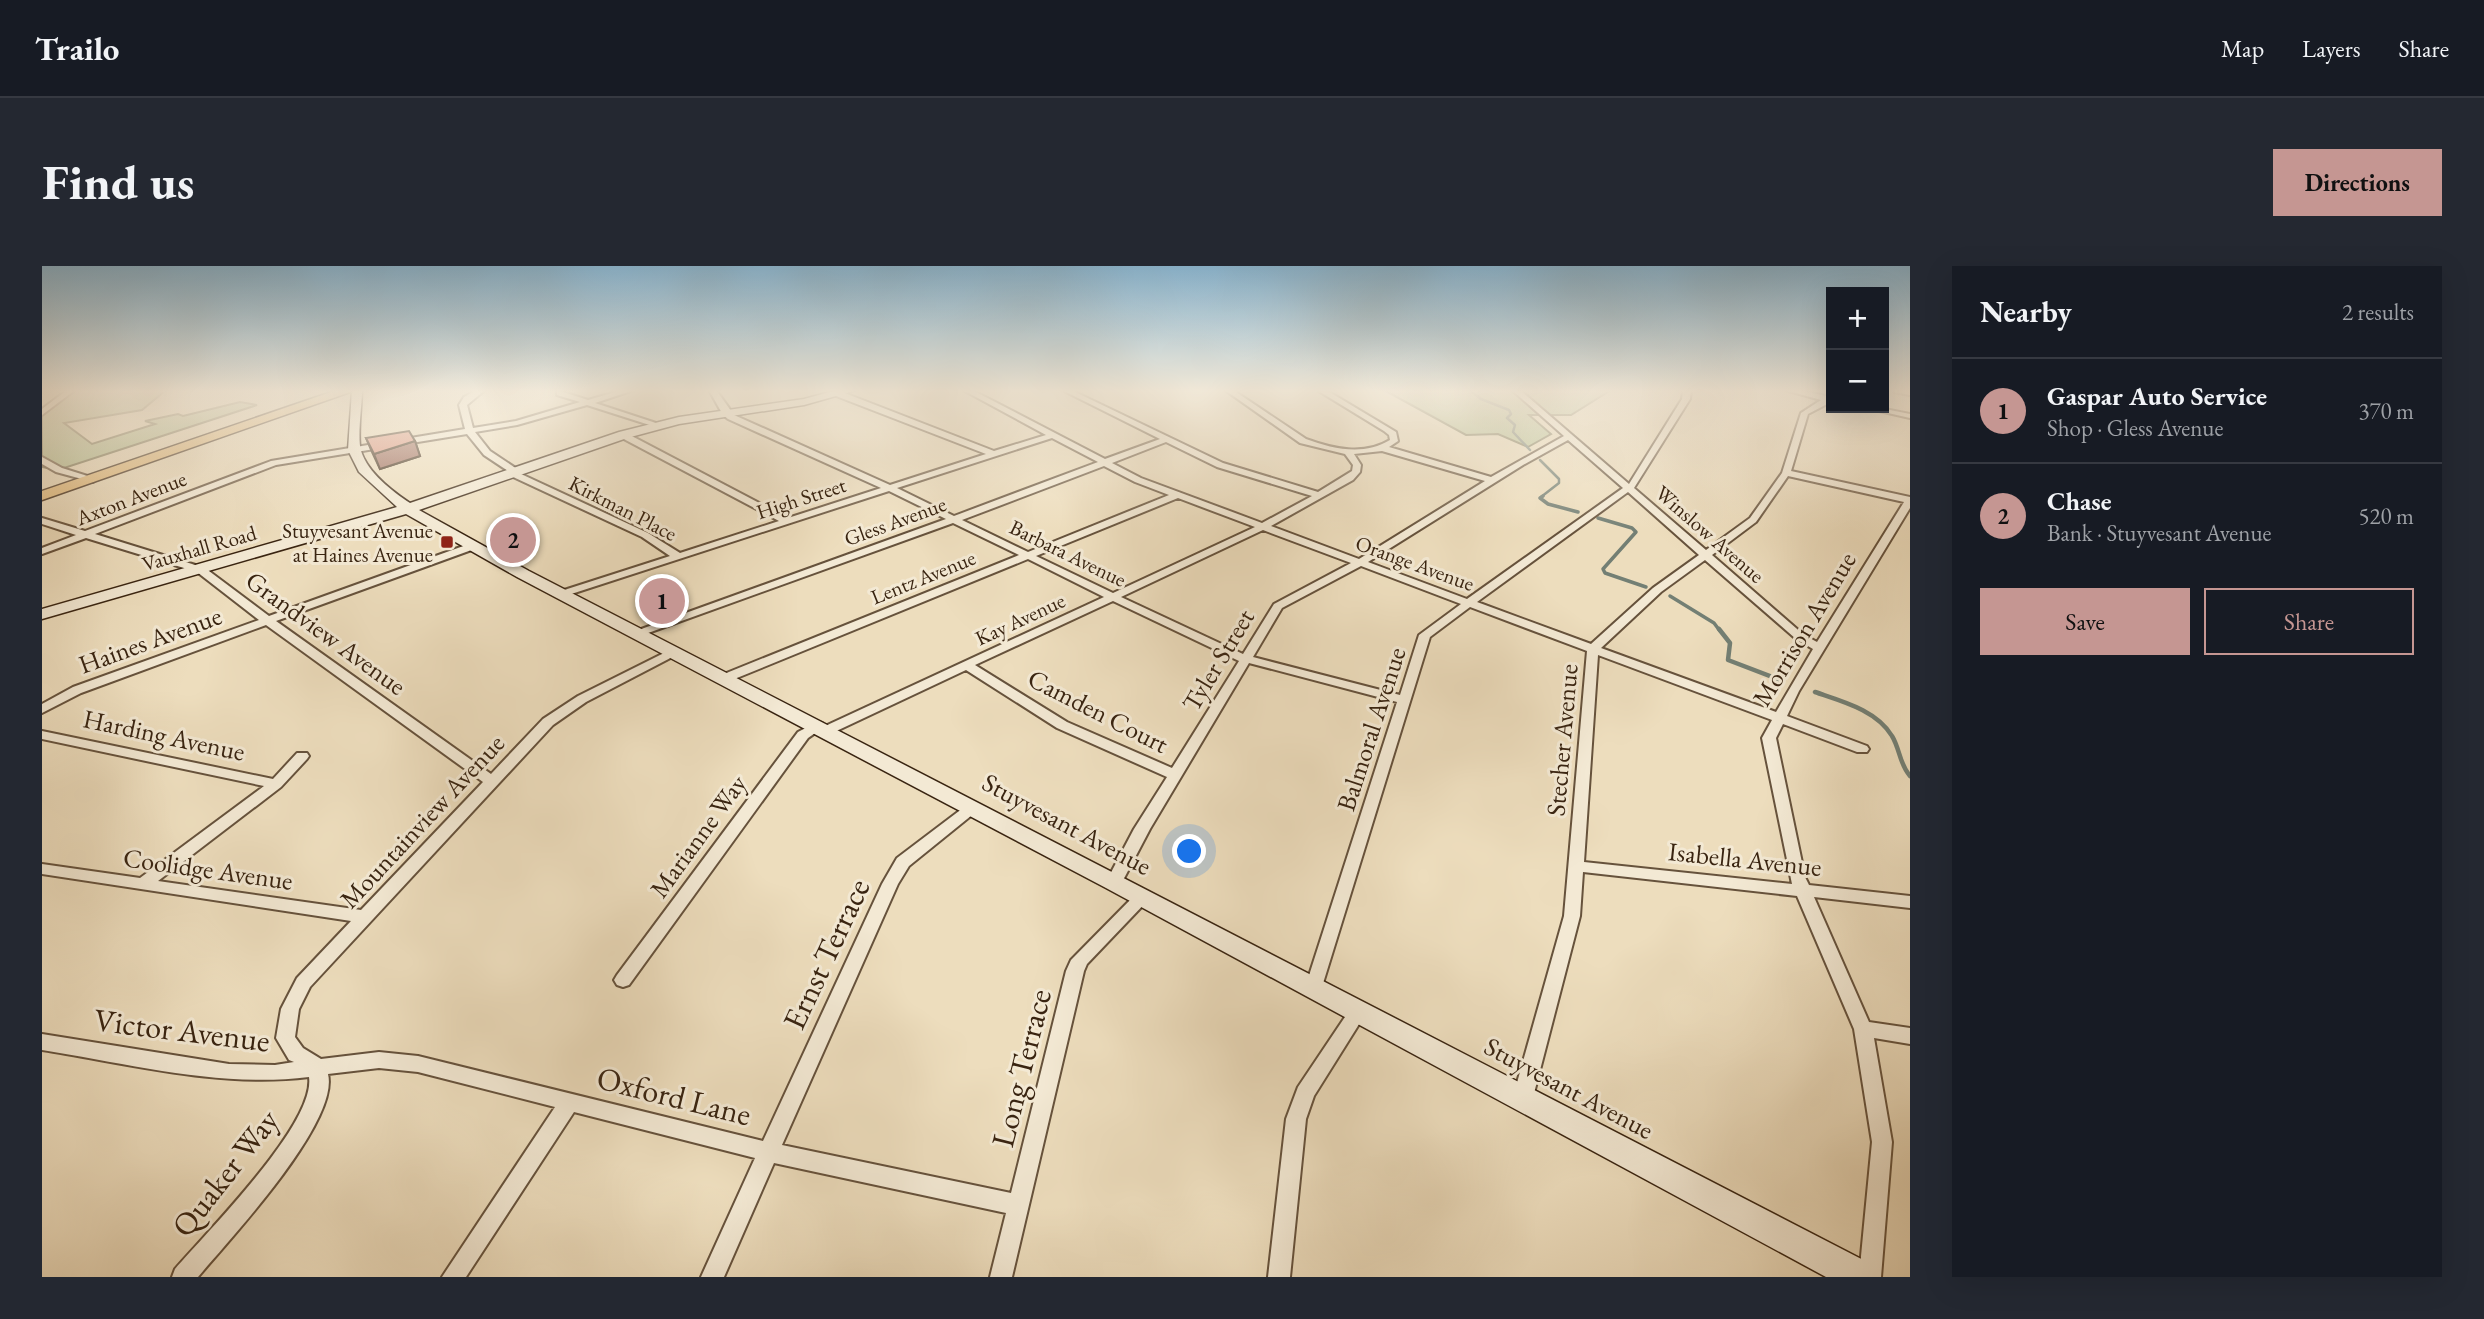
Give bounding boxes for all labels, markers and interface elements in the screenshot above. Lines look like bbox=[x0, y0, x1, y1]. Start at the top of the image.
text: Trailo bbox=[35, 27, 119, 70]
text: Map bbox=[2221, 33, 2264, 64]
text: Layers bbox=[2302, 33, 2361, 64]
text: Share bbox=[2399, 33, 2449, 64]
button: Directions bbox=[2273, 149, 2442, 216]
text: Find us bbox=[42, 150, 194, 214]
map controls bbox=[1826, 287, 1889, 413]
button: + bbox=[1826, 287, 1889, 350]
text: Nearby bbox=[1980, 292, 2072, 331]
text: 2 results bbox=[2342, 297, 2414, 327]
button: − bbox=[1826, 350, 1889, 413]
text: Gaspar Auto Service bbox=[2047, 379, 2267, 413]
text: 1 bbox=[1997, 396, 2009, 426]
text: 370 m bbox=[2358, 396, 2414, 426]
text: Shop · Gless Avenue bbox=[2047, 413, 2223, 443]
street label: Axton Avenue bbox=[71, 465, 190, 532]
street label: Kirkman Place bbox=[564, 469, 682, 547]
street label: High Street bbox=[753, 471, 850, 525]
street label: Winslow Avenue bbox=[1650, 479, 1770, 589]
text: Chase bbox=[2047, 484, 2112, 518]
street label: Gless Avenue bbox=[840, 490, 950, 552]
text: 2 bbox=[1997, 501, 2009, 531]
text: 520 m bbox=[2358, 501, 2414, 531]
street label: Barbara Avenue bbox=[1005, 513, 1131, 593]
pin: 2 bbox=[490, 514, 536, 566]
place label: Stuyvesant Avenue at Haines Avenue bbox=[282, 517, 433, 568]
text: Bank · Stuyvesant Avenue bbox=[2047, 518, 2272, 548]
street label: Vauxhall Road bbox=[139, 519, 260, 577]
street label: Orange Avenue bbox=[1352, 529, 1478, 597]
marker: Stuyvesant Avenue at Haines Avenue bbox=[439, 534, 455, 550]
street label: Lentz Avenue bbox=[867, 544, 979, 610]
street label: Morrison Avenue bbox=[1745, 546, 1863, 712]
street label: Grandview Avenue bbox=[239, 563, 413, 703]
pin: 1 bbox=[639, 575, 685, 627]
street label: Kay Avenue bbox=[971, 586, 1069, 652]
button: Save bbox=[1980, 588, 2190, 655]
button: Share bbox=[2204, 588, 2414, 655]
street label: Haines Avenue bbox=[74, 598, 226, 682]
street label: Tyler Street bbox=[1174, 603, 1262, 717]
street label: Balmoral Avenue bbox=[1329, 643, 1413, 815]
street label: Camden Court bbox=[1022, 661, 1174, 761]
street label: Stecher Avenue bbox=[1538, 662, 1586, 818]
street label: Harding Avenue bbox=[80, 701, 248, 769]
street label: Mountainview Avenue bbox=[332, 726, 512, 916]
street label: Stuyvesant Avenue bbox=[977, 765, 1157, 883]
street label: Marianne Way bbox=[642, 767, 754, 904]
your location bbox=[1172, 834, 1206, 868]
street label: Isabella Avenue bbox=[1667, 834, 1823, 884]
street label: Coolidge Avenue bbox=[121, 840, 295, 898]
street label: Ernst Terrace bbox=[773, 872, 879, 1036]
street label: Long Terrace bbox=[981, 985, 1061, 1151]
street label: Victor Avenue bbox=[92, 998, 272, 1062]
street label: Stuyvesant Avenue bbox=[1479, 1029, 1659, 1147]
street label: Oxford Lane bbox=[593, 1057, 755, 1135]
street label: Quaker Way bbox=[162, 1100, 289, 1246]

